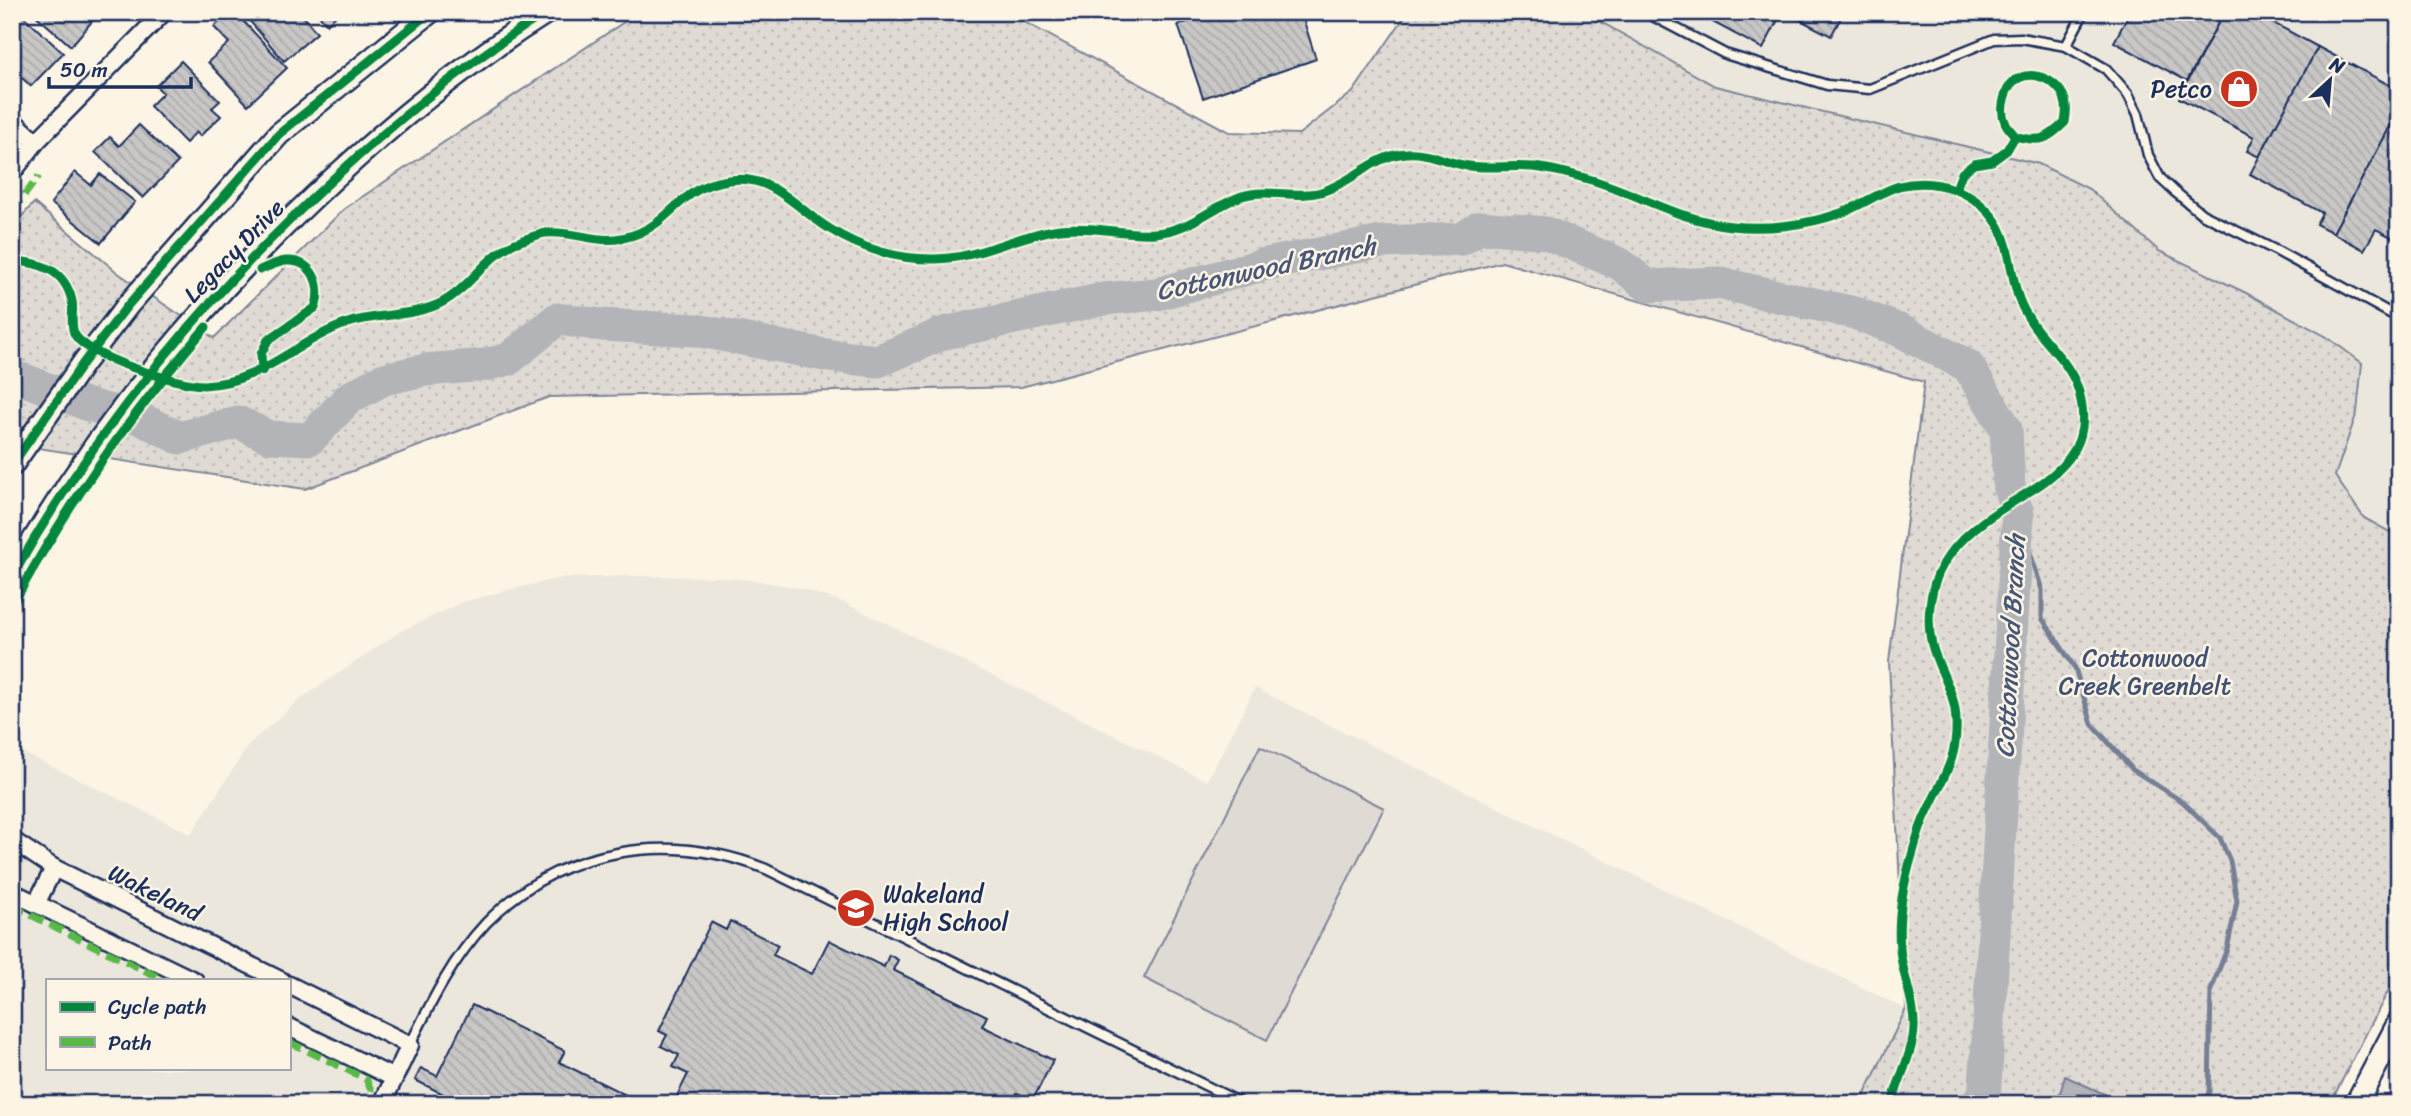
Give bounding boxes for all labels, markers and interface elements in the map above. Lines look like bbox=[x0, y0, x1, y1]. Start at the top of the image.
scale bar bbox=[49, 46, 191, 90]
north arrow bbox=[2296, 46, 2366, 116]
text: N bbox=[2323, 47, 2351, 83]
text: 50 m bbox=[60, 51, 108, 89]
place label: Petco bbox=[2150, 68, 2212, 110]
shop icon: Petco bbox=[2218, 68, 2260, 110]
street label: Legacy Drive bbox=[173, 189, 295, 313]
water label: Cottonwood Branch bbox=[1152, 222, 1382, 314]
water label: Cottonwood Branch bbox=[1981, 531, 2039, 759]
park label: Cottonwood Creek Greenbelt bbox=[2059, 637, 2231, 707]
street label: Wakeland bbox=[101, 852, 211, 935]
place label: Wakeland High School bbox=[883, 873, 1010, 943]
school or university icon: Wakeland High School bbox=[835, 887, 877, 929]
legend bbox=[46, 979, 290, 1070]
text: Cycle path bbox=[108, 988, 207, 1026]
text: Path bbox=[108, 1024, 151, 1062]

